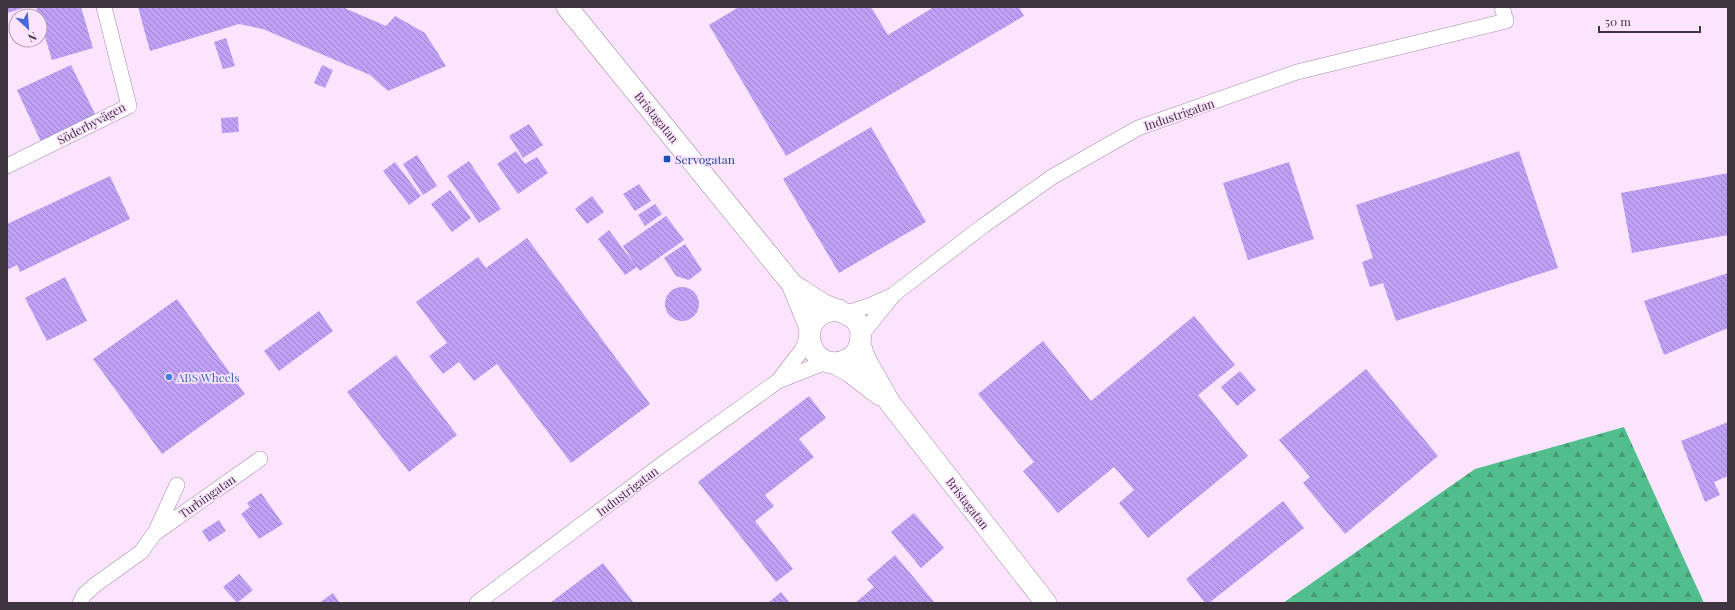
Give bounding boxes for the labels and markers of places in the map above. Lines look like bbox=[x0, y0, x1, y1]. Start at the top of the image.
place label: Servogatan bbox=[675, 151, 735, 167]
marker: Servogatan bbox=[662, 154, 672, 164]
place label: ABS Wheels bbox=[176, 369, 240, 385]
marker: ABS Wheels bbox=[164, 372, 174, 382]

